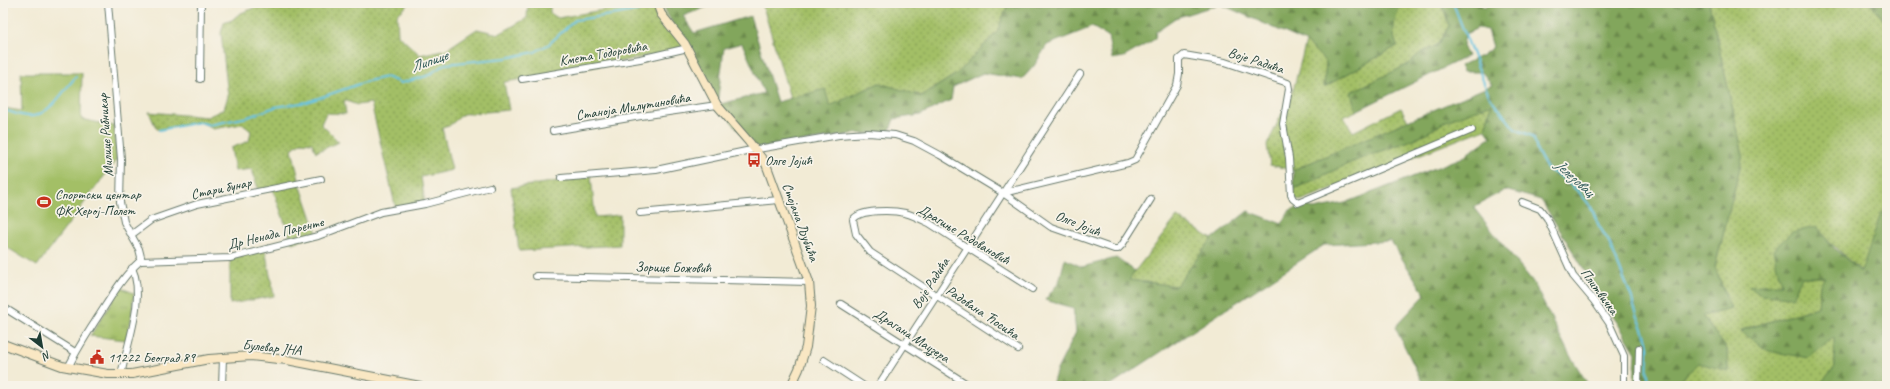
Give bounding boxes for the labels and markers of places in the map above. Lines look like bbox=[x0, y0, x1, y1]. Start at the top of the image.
bus stop icon: Олге Јојић bbox=[746, 152, 762, 168]
place label: Олге Јојић bbox=[765, 152, 813, 169]
place label: Спортски центар ФК Херој-Полет bbox=[55, 186, 142, 219]
sports icon: Спортски центар ФК Херој-Полет bbox=[36, 194, 52, 210]
public building icon: 11222 Београд 89 bbox=[89, 349, 105, 365]
place label: 11222 Београд 89 bbox=[108, 349, 197, 366]

